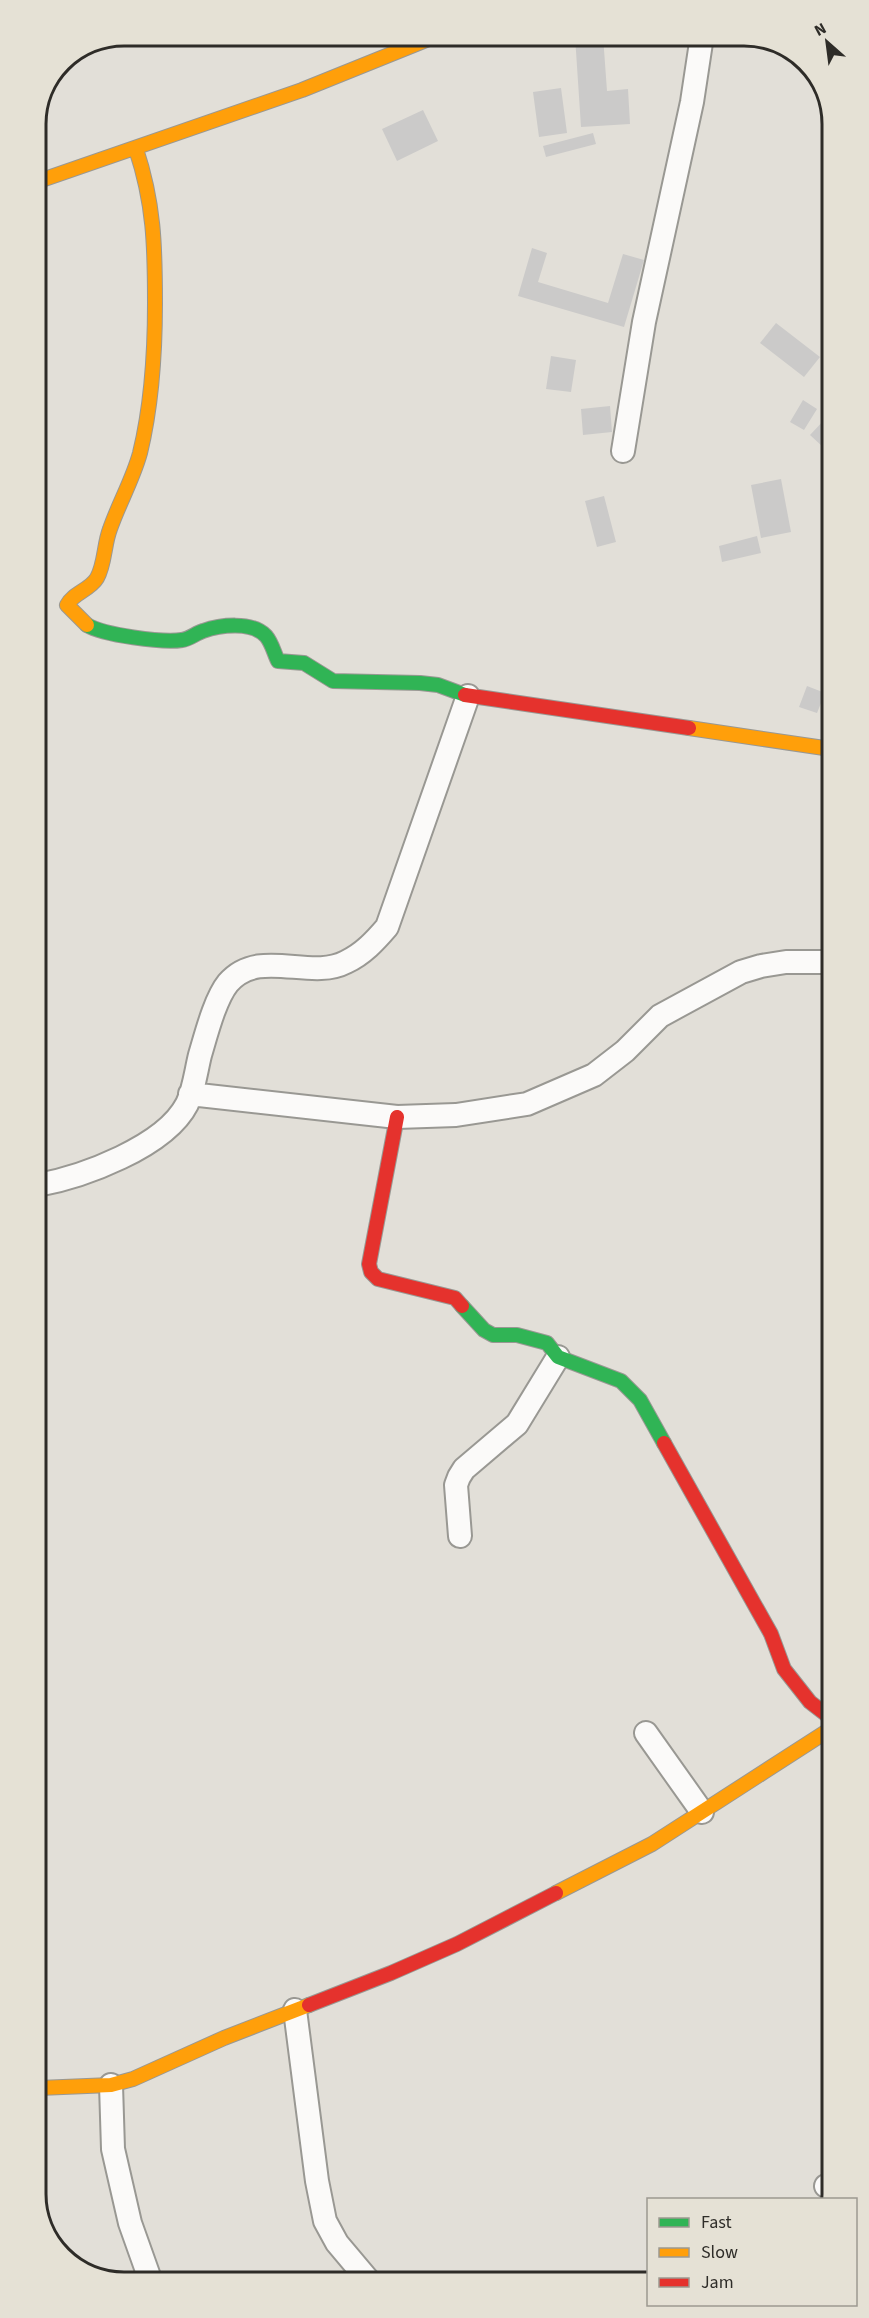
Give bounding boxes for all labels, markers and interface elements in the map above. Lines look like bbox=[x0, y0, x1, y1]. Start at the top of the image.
north arrow bbox=[797, 12, 857, 72]
text: N bbox=[811, 17, 830, 42]
legend bbox=[647, 2198, 857, 2306]
text: Fast bbox=[701, 2210, 732, 2235]
text: Slow bbox=[701, 2240, 738, 2265]
text: Jam bbox=[701, 2270, 734, 2295]

